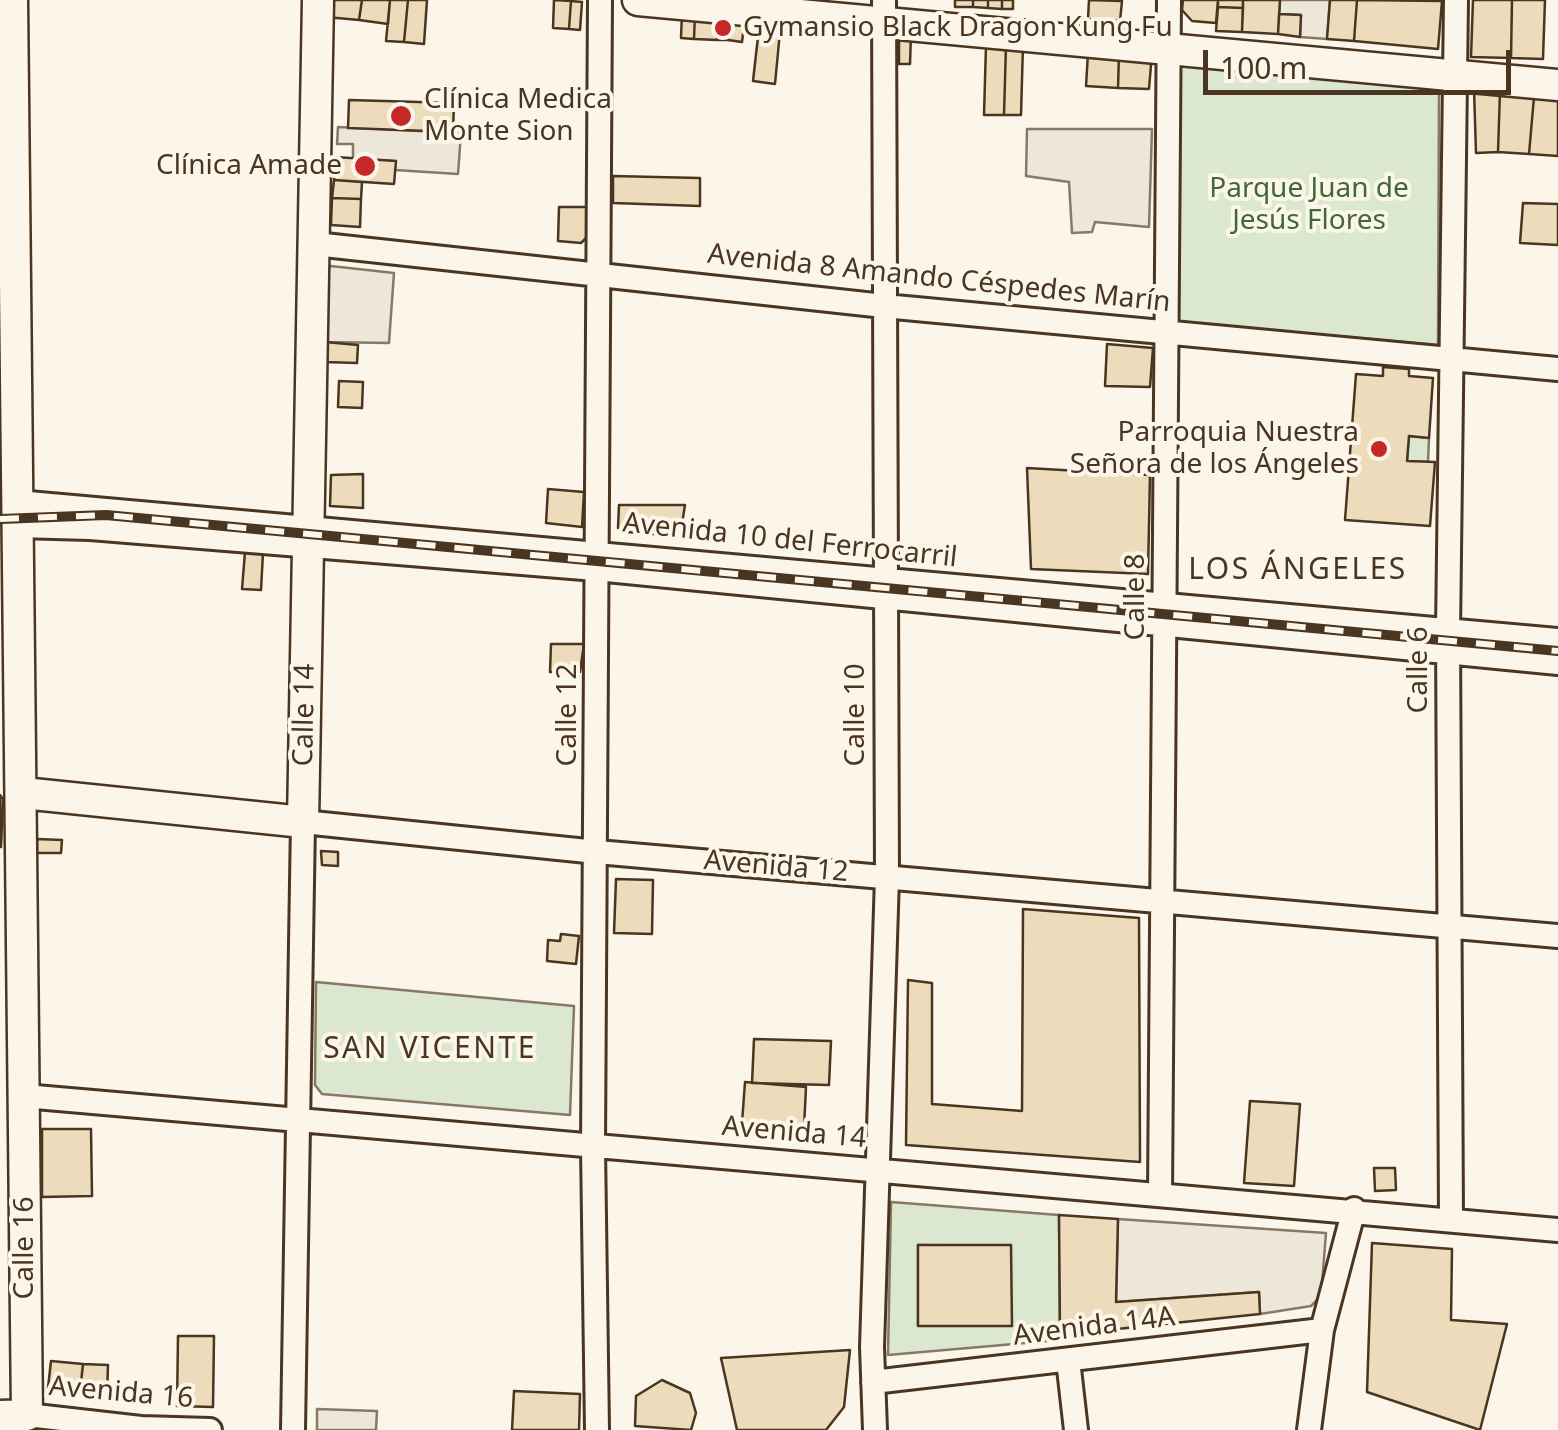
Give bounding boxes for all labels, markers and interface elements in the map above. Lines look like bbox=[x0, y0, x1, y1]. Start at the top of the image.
place label: Gymansio Black Dragon Kung Fu bbox=[743, 11, 1173, 45]
marker: Gymansio Black Dragon Kung Fu bbox=[712, 17, 734, 39]
scale bar bbox=[1208, 30, 1516, 92]
text: 100 m bbox=[1220, 47, 1307, 88]
place label: Clínica Medica Monte Sion bbox=[424, 83, 612, 149]
marker: Clínica Medica Monte Sion bbox=[388, 103, 414, 129]
place label: Clínica Amade bbox=[156, 149, 342, 183]
marker: Clínica Amade bbox=[352, 153, 378, 179]
park label: Parque Juan de Jesús Flores bbox=[1209, 172, 1409, 238]
street label: Avenida 8 Amando Céspedes Marín bbox=[706, 238, 1172, 320]
place label: Parroquia Nuestra Señora de los Ángeles bbox=[1070, 416, 1359, 482]
marker: Parroquia Nuestra Señora de los Ángeles bbox=[1368, 438, 1390, 460]
street label: Avenida 10 del Ferrocarril bbox=[621, 507, 959, 575]
district label: LOS ÁNGELES bbox=[1188, 552, 1408, 588]
street label: Calle 8 bbox=[1119, 554, 1153, 640]
street label: Calle 6 bbox=[1402, 627, 1436, 713]
street label: Calle 14 bbox=[287, 663, 323, 767]
street label: Calle 12 bbox=[551, 664, 585, 766]
street label: Calle 10 bbox=[839, 664, 873, 766]
street label: Avenida 12 bbox=[702, 844, 850, 890]
district label: SAN VICENTE bbox=[323, 1031, 537, 1067]
street label: Avenida 14 bbox=[720, 1110, 868, 1156]
street label: Calle 16 bbox=[8, 1197, 42, 1299]
street label: Avenida 14A bbox=[1011, 1300, 1177, 1354]
street label: Avenida 16 bbox=[47, 1370, 195, 1416]

